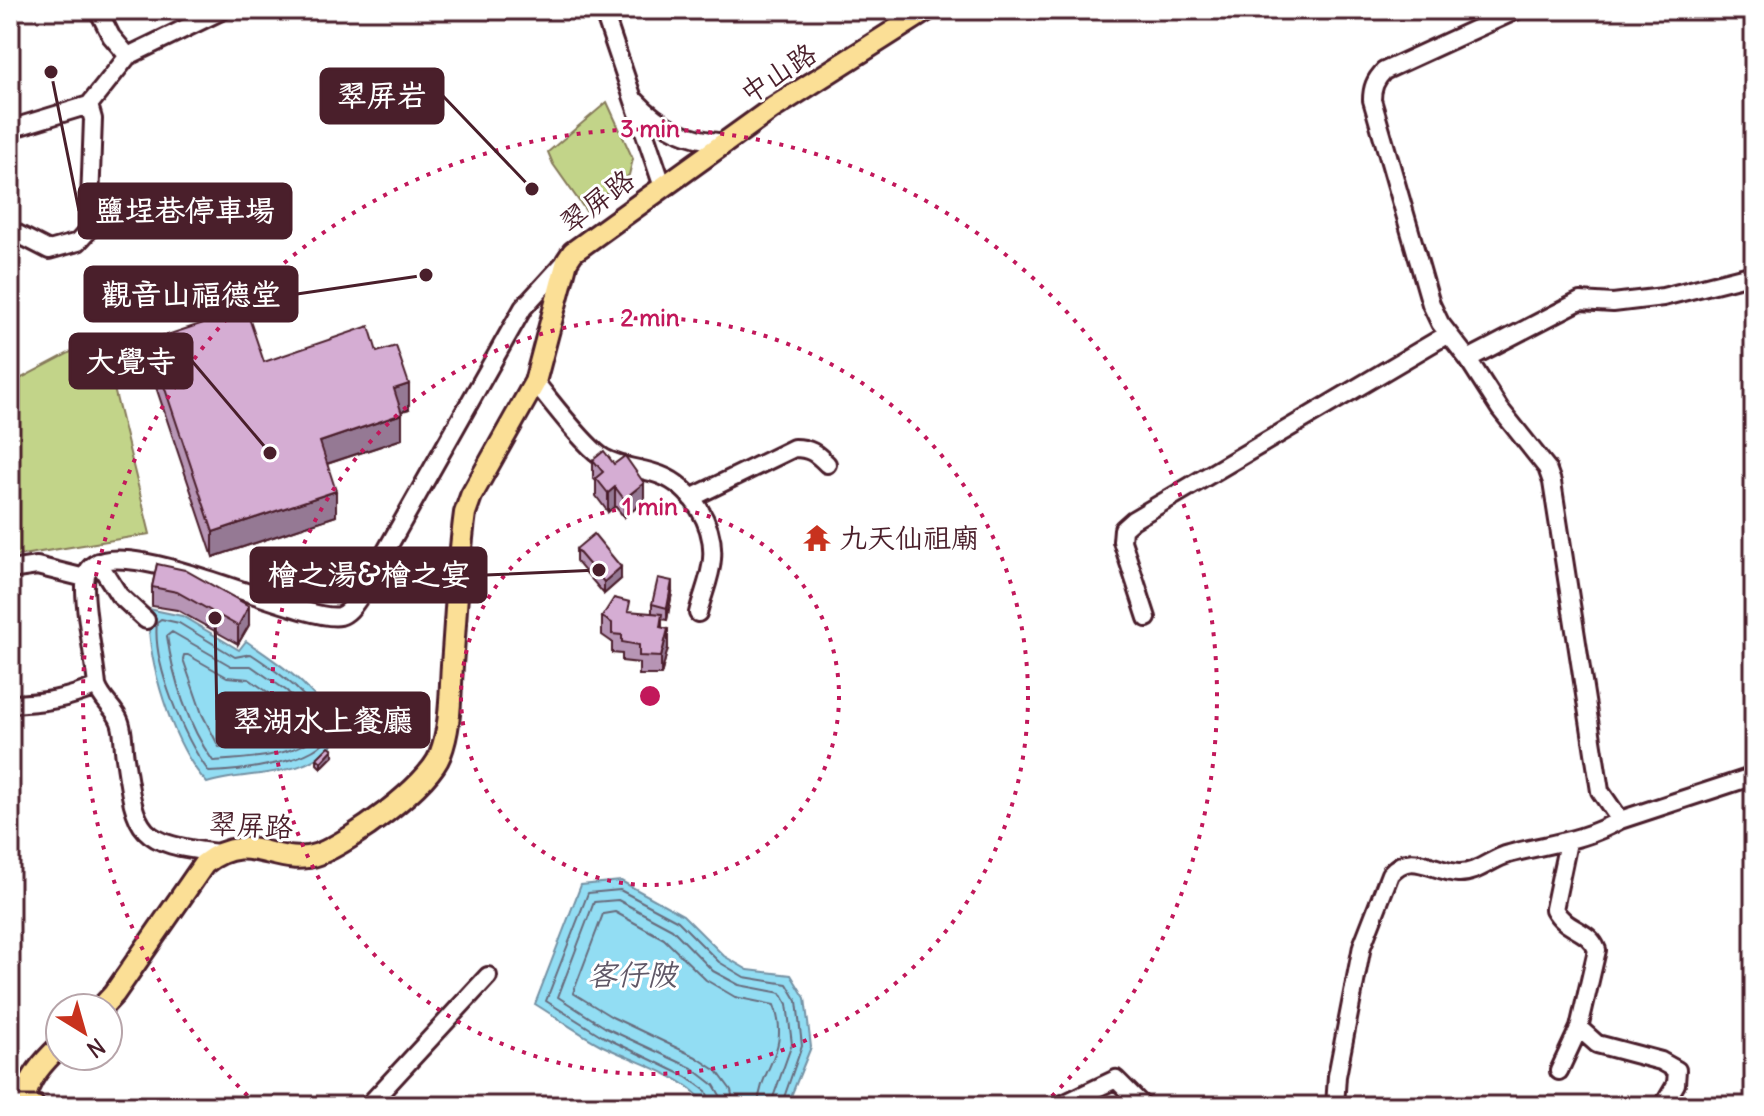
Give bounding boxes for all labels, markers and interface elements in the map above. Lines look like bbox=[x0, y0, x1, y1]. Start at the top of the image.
street label: 中山路 bbox=[733, 35, 823, 111]
callout: 翠屏岩 bbox=[321, 69, 443, 123]
text: 翠屏岩 bbox=[337, 76, 427, 114]
text: 3 min bbox=[620, 113, 680, 143]
street label: 翠屏路 bbox=[553, 161, 641, 241]
callout: 鹽埕巷停車場 bbox=[79, 184, 291, 238]
text: 鹽埕巷停車場 bbox=[95, 191, 275, 229]
callout: 觀音山福德堂 bbox=[85, 267, 297, 321]
text: 觀音山福德堂 bbox=[101, 275, 281, 313]
text: 2 min bbox=[620, 302, 680, 332]
callout: 大覺寺 bbox=[70, 334, 192, 388]
text: 大覺寺 bbox=[86, 342, 176, 380]
text: 1 min bbox=[622, 491, 678, 521]
place label: 九天仙祖廟 bbox=[839, 520, 979, 556]
temple icon: 九天仙祖廟 bbox=[802, 523, 832, 553]
callout: 檜之湯&檜之宴 bbox=[251, 548, 486, 602]
text: 檜之湯&檜之宴 bbox=[268, 555, 470, 593]
centre of rings bbox=[636, 682, 664, 710]
callout: 翠湖水上餐廳 bbox=[217, 693, 429, 747]
text: 翠湖水上餐廳 bbox=[233, 701, 413, 739]
street label: 翠屏路 bbox=[208, 805, 294, 845]
water label: 客仔陂 bbox=[587, 955, 680, 993]
north arrow bbox=[44, 992, 124, 1072]
text: N bbox=[82, 1032, 111, 1064]

